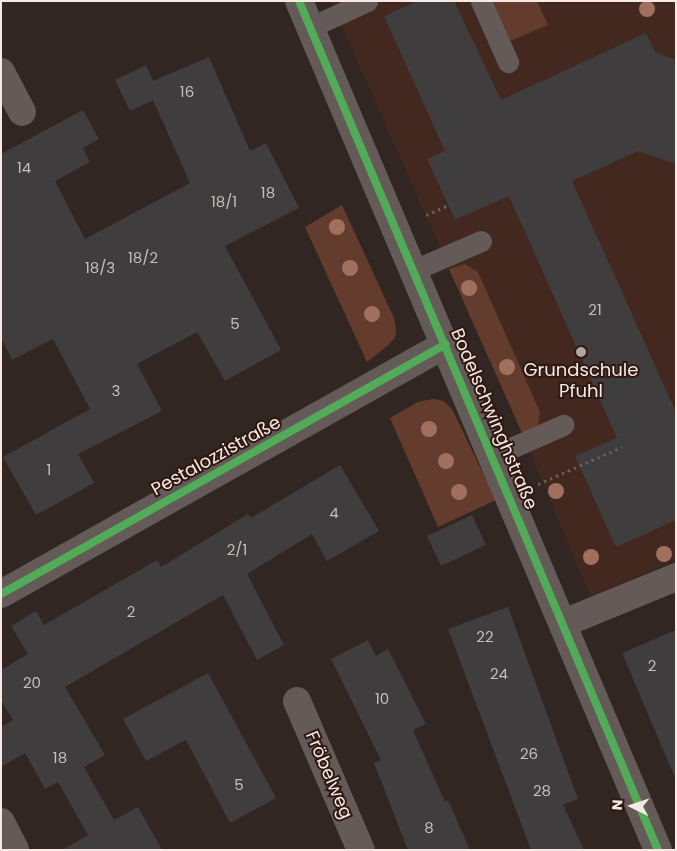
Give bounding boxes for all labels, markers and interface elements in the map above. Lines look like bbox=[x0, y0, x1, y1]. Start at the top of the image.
house number: 16 bbox=[180, 83, 194, 101]
house number: 14 bbox=[17, 159, 31, 177]
house number: 18 bbox=[261, 184, 275, 202]
house number: 18/1 bbox=[211, 193, 237, 211]
house number: 18/2 bbox=[128, 249, 158, 267]
house number: 18/3 bbox=[85, 259, 115, 277]
house number: 21 bbox=[588, 301, 602, 319]
house number: 5 bbox=[230, 315, 240, 333]
street label: Bodelschwinghstraße bbox=[446, 325, 542, 513]
marker: Grundschule Pfuhl bbox=[575, 346, 587, 358]
place label: Grundschule Pfuhl bbox=[524, 360, 638, 402]
house number: 3 bbox=[112, 382, 120, 400]
street label: Pestalozzistraße bbox=[147, 411, 285, 501]
house number: 1 bbox=[47, 461, 51, 479]
house number: 4 bbox=[329, 504, 339, 522]
house number: 2/1 bbox=[227, 541, 247, 559]
house number: 2 bbox=[127, 603, 135, 621]
house number: 22 bbox=[476, 628, 494, 646]
house number: 2 bbox=[648, 657, 656, 675]
house number: 24 bbox=[490, 665, 508, 683]
house number: 20 bbox=[23, 674, 41, 692]
house number: 10 bbox=[375, 690, 389, 708]
street label: Fröbelweg bbox=[301, 728, 357, 822]
house number: 26 bbox=[520, 745, 538, 763]
house number: 18 bbox=[53, 749, 67, 767]
house number: 5 bbox=[234, 776, 244, 794]
north arrow bbox=[607, 781, 657, 831]
house number: 28 bbox=[533, 782, 551, 800]
text: N bbox=[607, 799, 627, 811]
house number: 8 bbox=[424, 819, 434, 837]

